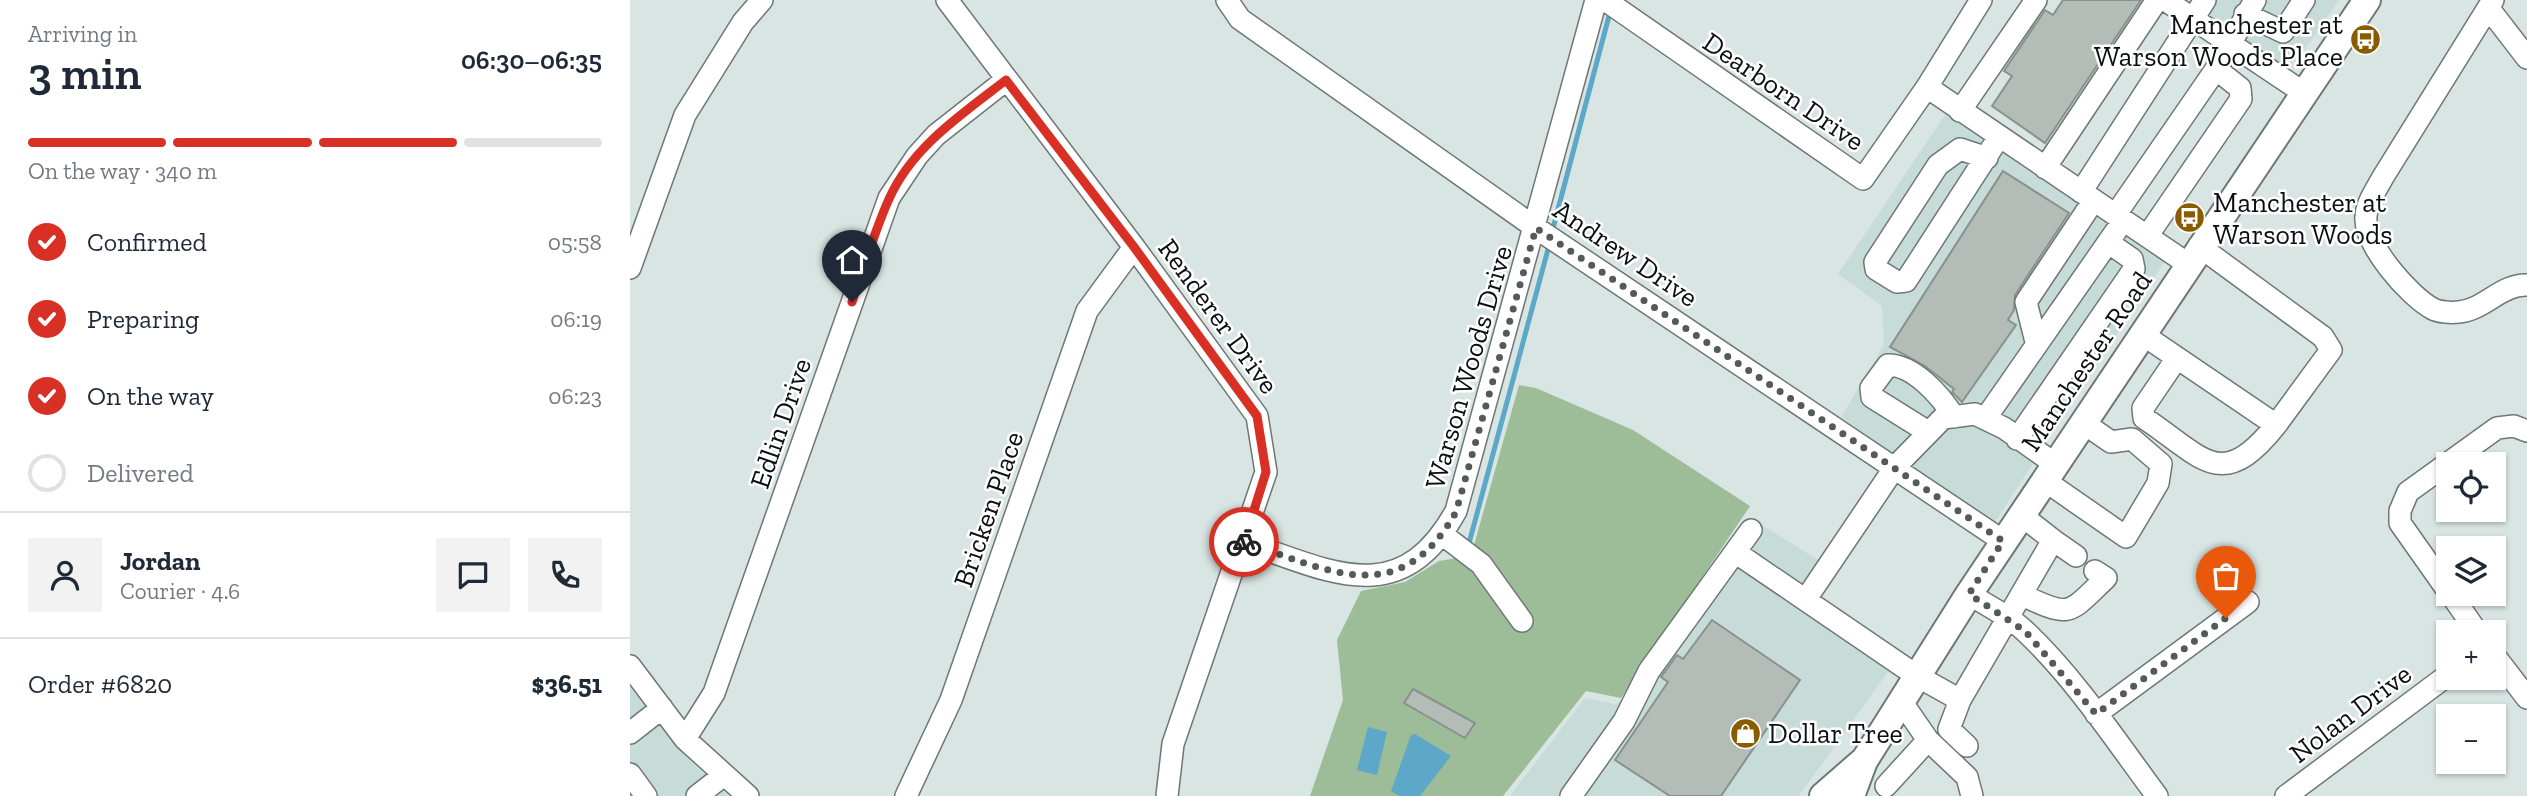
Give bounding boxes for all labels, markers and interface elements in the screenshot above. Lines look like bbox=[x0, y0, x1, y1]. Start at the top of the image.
place label: Manchester at Warson Woods Place bbox=[2094, 8, 2344, 73]
text: Arriving in bbox=[28, 20, 137, 48]
bus stop icon: Manchester at Warson Woods Place bbox=[2349, 23, 2383, 57]
street label: Dearborn Drive bbox=[1697, 25, 1871, 158]
text: 06:30–06:35 bbox=[461, 44, 602, 76]
text: 3 min bbox=[28, 46, 141, 101]
text: On the way · 340 m bbox=[28, 157, 217, 185]
place label: Manchester at Warson Woods bbox=[2213, 186, 2393, 251]
street label: Andrew Drive bbox=[1547, 193, 1704, 314]
bus stop icon: Manchester at Warson Woods bbox=[2173, 201, 2207, 235]
icon: check bbox=[28, 223, 66, 261]
text: Confirmed bbox=[87, 226, 207, 258]
text: 05:58 bbox=[548, 228, 602, 256]
pin bbox=[822, 230, 882, 302]
street label: Renderer Drive bbox=[1151, 232, 1286, 400]
icon: home bbox=[833, 241, 871, 279]
street label: Warson Woods Drive bbox=[1418, 242, 1519, 493]
street label: Manchester Road bbox=[2014, 265, 2159, 457]
icon: check bbox=[28, 300, 66, 338]
text: Preparing bbox=[87, 303, 199, 335]
text: 06:19 bbox=[550, 305, 602, 333]
street label: Edlin Drive bbox=[743, 354, 818, 493]
icon: check bbox=[28, 377, 66, 415]
text: On the way bbox=[87, 380, 214, 412]
text: 06:23 bbox=[548, 382, 602, 410]
street label: Bricken Place bbox=[946, 427, 1030, 591]
map controls bbox=[2436, 452, 2506, 774]
button: locate bbox=[2436, 452, 2506, 522]
text: Delivered bbox=[87, 457, 194, 489]
courier bbox=[1209, 507, 1279, 577]
icon: bike bbox=[1225, 523, 1263, 561]
button: layers bbox=[2436, 536, 2506, 606]
button: person bbox=[28, 538, 102, 612]
button: chat bbox=[436, 538, 510, 612]
button: phone bbox=[528, 538, 602, 612]
text: Jordan bbox=[120, 545, 200, 577]
pin bbox=[2196, 546, 2256, 618]
icon: bag bbox=[2207, 557, 2245, 595]
text: Courier · 4.6 bbox=[120, 577, 240, 605]
button: + bbox=[2436, 620, 2506, 690]
street label: Nolan Drive bbox=[2283, 657, 2418, 770]
text: Order #6820 bbox=[28, 668, 172, 700]
text: $36.51 bbox=[531, 668, 602, 700]
button: − bbox=[2436, 704, 2506, 774]
shop icon: Dollar Tree bbox=[1728, 716, 1762, 750]
place label: Dollar Tree bbox=[1768, 717, 1903, 750]

